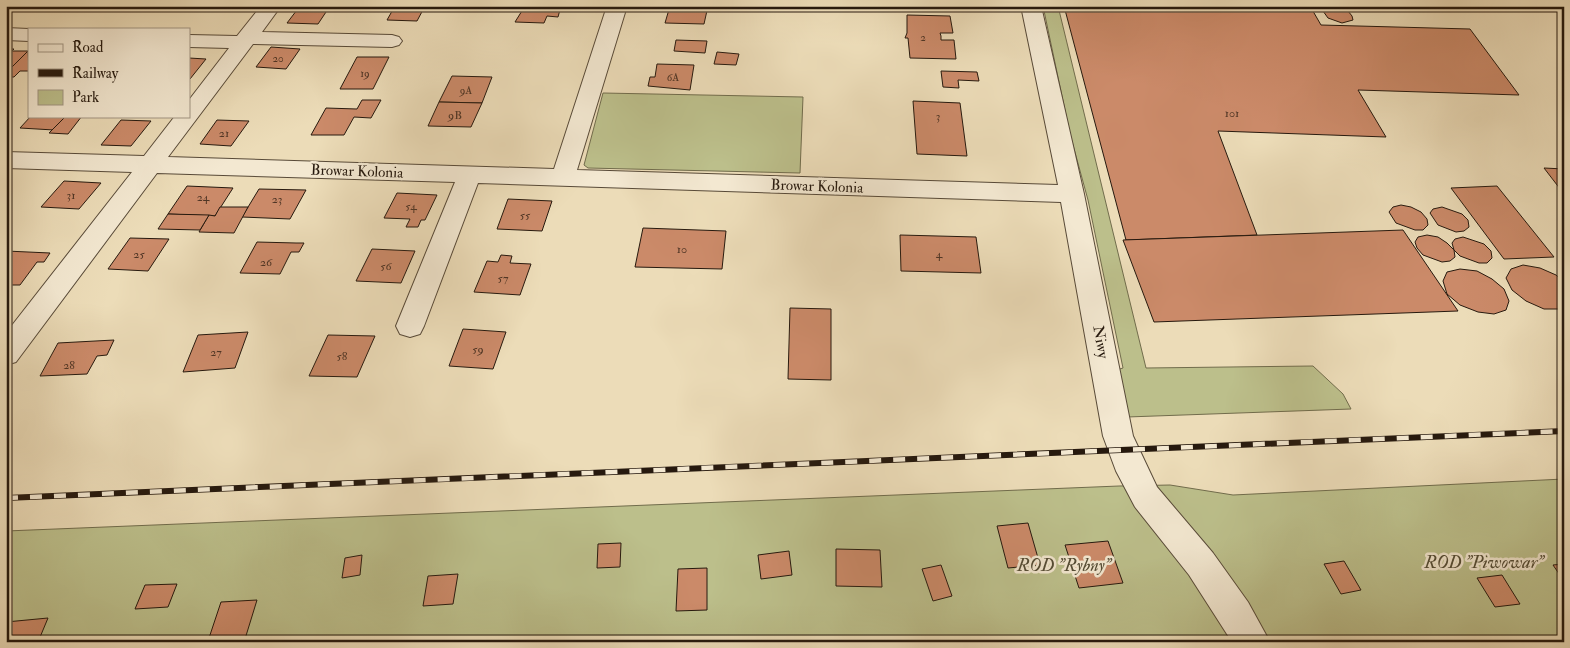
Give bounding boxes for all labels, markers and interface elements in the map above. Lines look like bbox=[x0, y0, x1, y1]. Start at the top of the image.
legend bbox=[28, 28, 190, 118]
house number: 2 bbox=[920, 31, 926, 44]
text: Road bbox=[72, 38, 104, 57]
house number: 20 bbox=[272, 52, 284, 65]
text: Railway bbox=[72, 64, 119, 83]
house number: 19 bbox=[360, 67, 370, 80]
house number: 6A bbox=[667, 71, 679, 84]
house number: 9A bbox=[459, 84, 472, 97]
text: Park bbox=[72, 88, 99, 107]
house number: 101 bbox=[1225, 106, 1239, 121]
house number: 9B bbox=[447, 108, 462, 123]
house number: 3 bbox=[936, 109, 940, 124]
house number: 21 bbox=[219, 126, 229, 141]
street label: Browar Kolonia bbox=[310, 160, 405, 183]
street label: Browar Kolonia bbox=[770, 175, 865, 198]
house number: 31 bbox=[67, 188, 75, 203]
house number: 24 bbox=[197, 190, 210, 205]
house number: 23 bbox=[272, 192, 282, 207]
house number: 54 bbox=[405, 199, 417, 214]
house number: 55 bbox=[520, 208, 531, 223]
house number: 10 bbox=[677, 242, 687, 257]
house number: 25 bbox=[133, 247, 145, 262]
house number: 4 bbox=[936, 247, 943, 262]
house number: 26 bbox=[260, 255, 273, 270]
house number: 56 bbox=[380, 259, 393, 274]
house number: 57 bbox=[498, 271, 509, 286]
street label: Niwy bbox=[1088, 324, 1113, 360]
house number: 59 bbox=[472, 342, 484, 357]
house number: 27 bbox=[210, 345, 222, 360]
house number: 58 bbox=[337, 349, 348, 364]
house number: 28 bbox=[63, 358, 75, 373]
park label: ROD "Piwowar" bbox=[1423, 551, 1545, 574]
park label: ROD "Rybny" bbox=[1016, 554, 1113, 577]

